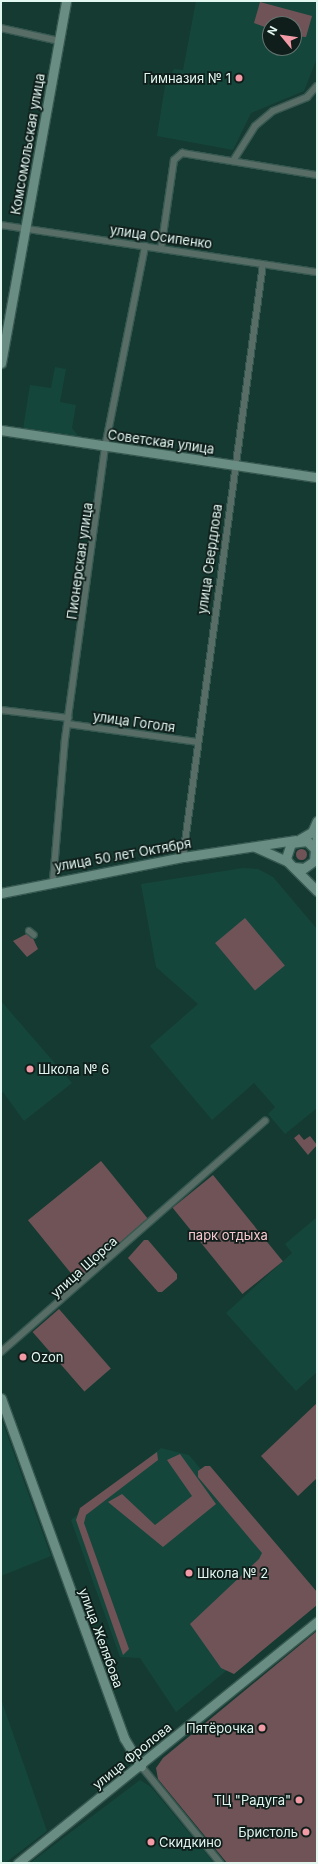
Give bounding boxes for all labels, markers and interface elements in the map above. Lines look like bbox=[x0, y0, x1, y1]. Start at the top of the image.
north arrow bbox=[262, 16, 302, 56]
text: N bbox=[264, 24, 281, 38]
place label: Гимназия № 1 bbox=[143, 70, 231, 86]
street label: Комсомольская улица bbox=[8, 72, 48, 216]
marker: Гимназия № 1 bbox=[234, 73, 244, 83]
street label: улица Осипенко bbox=[109, 222, 213, 252]
street label: Советская улица bbox=[107, 427, 215, 457]
street label: Пионерская улица bbox=[64, 502, 96, 620]
street label: улица Свердлова bbox=[195, 503, 225, 615]
street label: улица Гоголя bbox=[92, 709, 176, 735]
street label: улица 50 лет Октября bbox=[54, 835, 192, 875]
place label: Школа № 6 bbox=[38, 1061, 109, 1077]
marker: Школа № 6 bbox=[25, 1064, 35, 1074]
park label: парк отдыха bbox=[188, 1227, 268, 1243]
street label: улица Щорса bbox=[48, 1233, 120, 1301]
place label: Ozon bbox=[31, 1349, 63, 1365]
marker: Ozon bbox=[18, 1352, 28, 1362]
place label: Школа № 2 bbox=[197, 1565, 268, 1581]
marker: Школа № 2 bbox=[184, 1568, 194, 1578]
street label: улица Желябова bbox=[76, 1586, 126, 1690]
street label: улица Фролова bbox=[89, 1719, 175, 1793]
place label: Пятёрочка bbox=[186, 1720, 254, 1736]
marker: Пятёрочка bbox=[257, 1723, 267, 1733]
place label: ТЦ "Радуга" bbox=[213, 1792, 291, 1808]
marker: ТЦ "Радуга" bbox=[294, 1795, 304, 1805]
place label: Бристоль bbox=[238, 1824, 298, 1840]
marker: Бристоль bbox=[301, 1827, 311, 1837]
place label: Скидкино bbox=[159, 1834, 222, 1850]
marker: Скидкино bbox=[146, 1837, 156, 1847]

